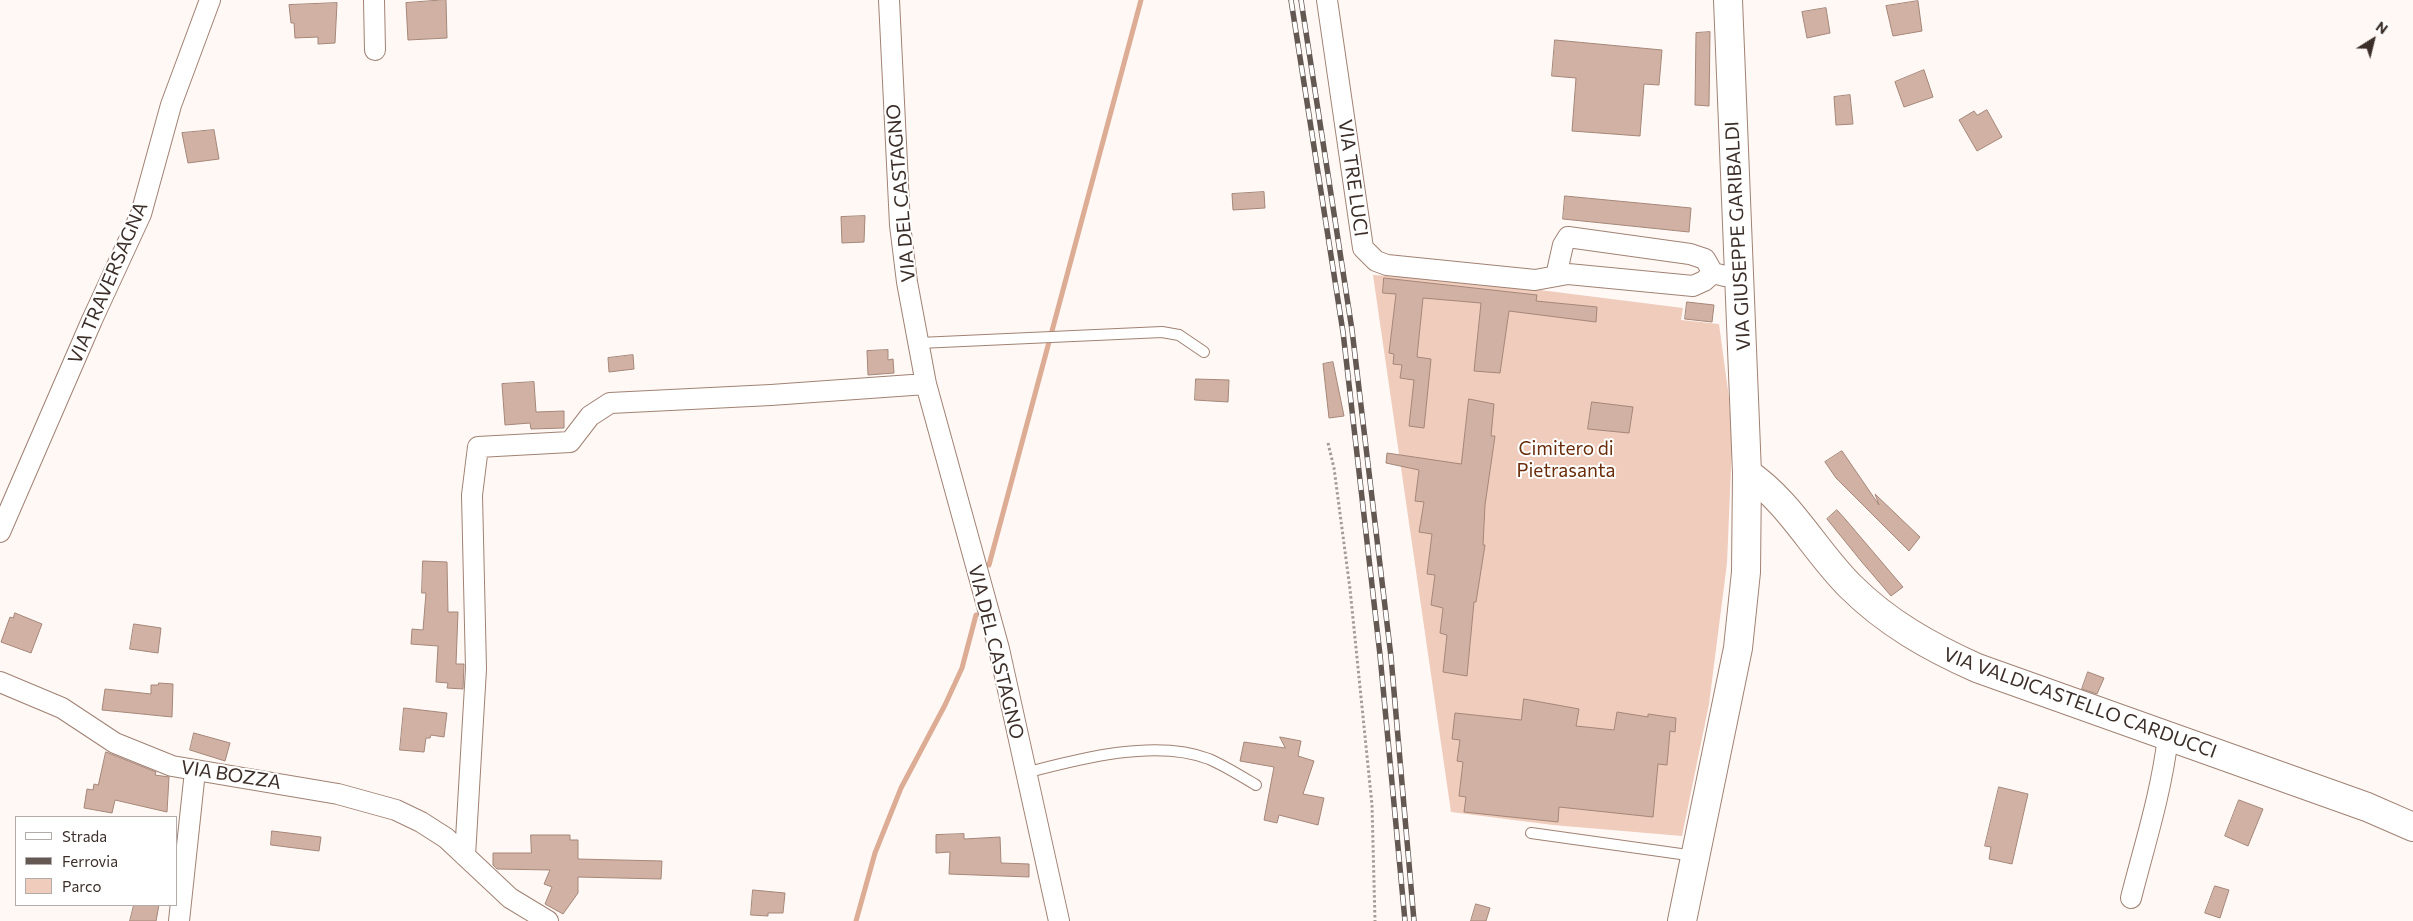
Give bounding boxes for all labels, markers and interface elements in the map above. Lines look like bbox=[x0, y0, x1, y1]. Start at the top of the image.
north arrow bbox=[2348, 15, 2398, 65]
text: N bbox=[2373, 17, 2391, 37]
street label: VIA DEL CASTAGNO bbox=[882, 103, 920, 283]
street label: VIA TRE LUCI bbox=[1334, 118, 1372, 238]
street label: VIA GIUSEPPE GARIBALDI bbox=[1721, 121, 1755, 351]
street label: VIA TRAVERSAGNA bbox=[64, 199, 152, 367]
park label: Cimitero di Pietrasanta bbox=[1516, 438, 1616, 482]
street label: VIA DEL CASTAGNO bbox=[963, 563, 1029, 741]
street label: VIA VALDICASTELLO CARDUCCI bbox=[1940, 643, 2220, 763]
street label: VIA BOZZA bbox=[179, 756, 283, 794]
legend bbox=[15, 816, 178, 906]
text: Strada bbox=[62, 827, 107, 845]
text: Ferrovia bbox=[62, 852, 118, 870]
text: Parco bbox=[62, 877, 101, 895]

